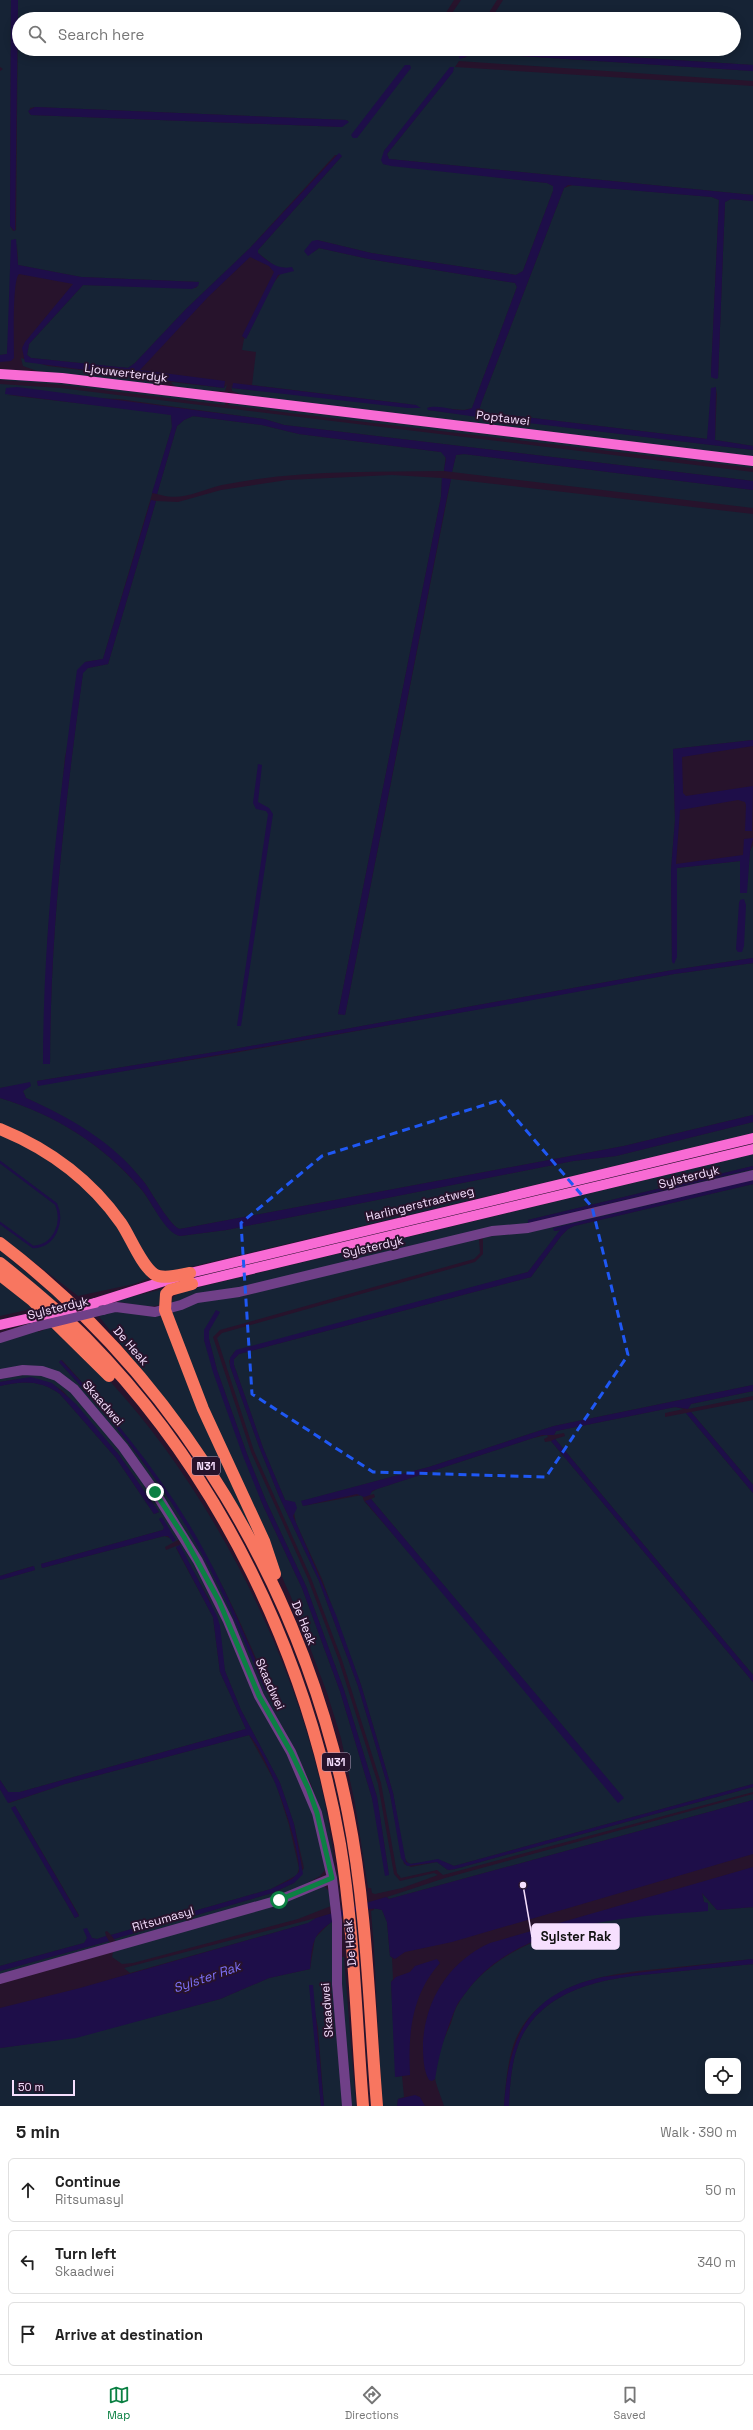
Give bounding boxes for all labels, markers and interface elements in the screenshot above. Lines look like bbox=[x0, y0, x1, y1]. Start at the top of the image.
search box bbox=[12, 12, 741, 56]
icon: search bbox=[26, 23, 48, 45]
text: Search here bbox=[58, 25, 144, 44]
street label: Ljouwerterdyk bbox=[84, 360, 169, 386]
street label: Poptawei bbox=[475, 407, 531, 429]
street label: Sylsterdyk bbox=[657, 1162, 722, 1192]
street label: Harlingerstraatweg bbox=[364, 1183, 476, 1225]
street label: Sylsterdyk bbox=[341, 1232, 406, 1262]
street label: Sylsterdyk bbox=[26, 1293, 91, 1323]
street label: De Heak bbox=[110, 1323, 153, 1369]
street label: Skaadwei bbox=[79, 1377, 127, 1429]
road number: N31 bbox=[192, 1457, 220, 1475]
route end bbox=[146, 1483, 164, 1501]
street label: De Heak bbox=[288, 1598, 320, 1648]
street label: Skaadwei bbox=[252, 1656, 288, 1712]
road number: N31 bbox=[322, 1753, 350, 1771]
route start bbox=[270, 1891, 288, 1909]
street label: Ritsumasyl bbox=[130, 1903, 196, 1935]
street label: De Heak bbox=[340, 1919, 360, 1967]
callout: Sylster Rak bbox=[532, 1924, 619, 1949]
text: Sylster Rak bbox=[541, 1928, 612, 1945]
water label: Sylster Rak bbox=[171, 1957, 245, 1996]
street label: Skaadwei bbox=[317, 1982, 337, 2038]
map controls bbox=[705, 2058, 741, 2094]
button: locate bbox=[705, 2058, 741, 2094]
scale bar bbox=[12, 2078, 75, 2097]
text: 50 m bbox=[18, 2080, 44, 2094]
text: 5 min bbox=[16, 2121, 60, 2143]
text: Walk · 390 m bbox=[660, 2124, 737, 2141]
text: Continue bbox=[55, 2172, 121, 2191]
icon: ahead bbox=[17, 2179, 39, 2201]
text: 50 m bbox=[705, 2182, 736, 2199]
text: Ritsumasyl bbox=[55, 2191, 124, 2208]
text: Turn left bbox=[55, 2244, 117, 2263]
icon: left bbox=[17, 2251, 39, 2273]
text: 340 m bbox=[697, 2254, 736, 2271]
text: Skaadwei bbox=[55, 2263, 114, 2280]
icon: arrive bbox=[17, 2323, 39, 2345]
text: Arrive at destination bbox=[55, 2325, 203, 2344]
tab: Map bbox=[107, 2384, 130, 2422]
tab: Directions bbox=[345, 2384, 399, 2422]
tab: Saved bbox=[614, 2384, 646, 2422]

